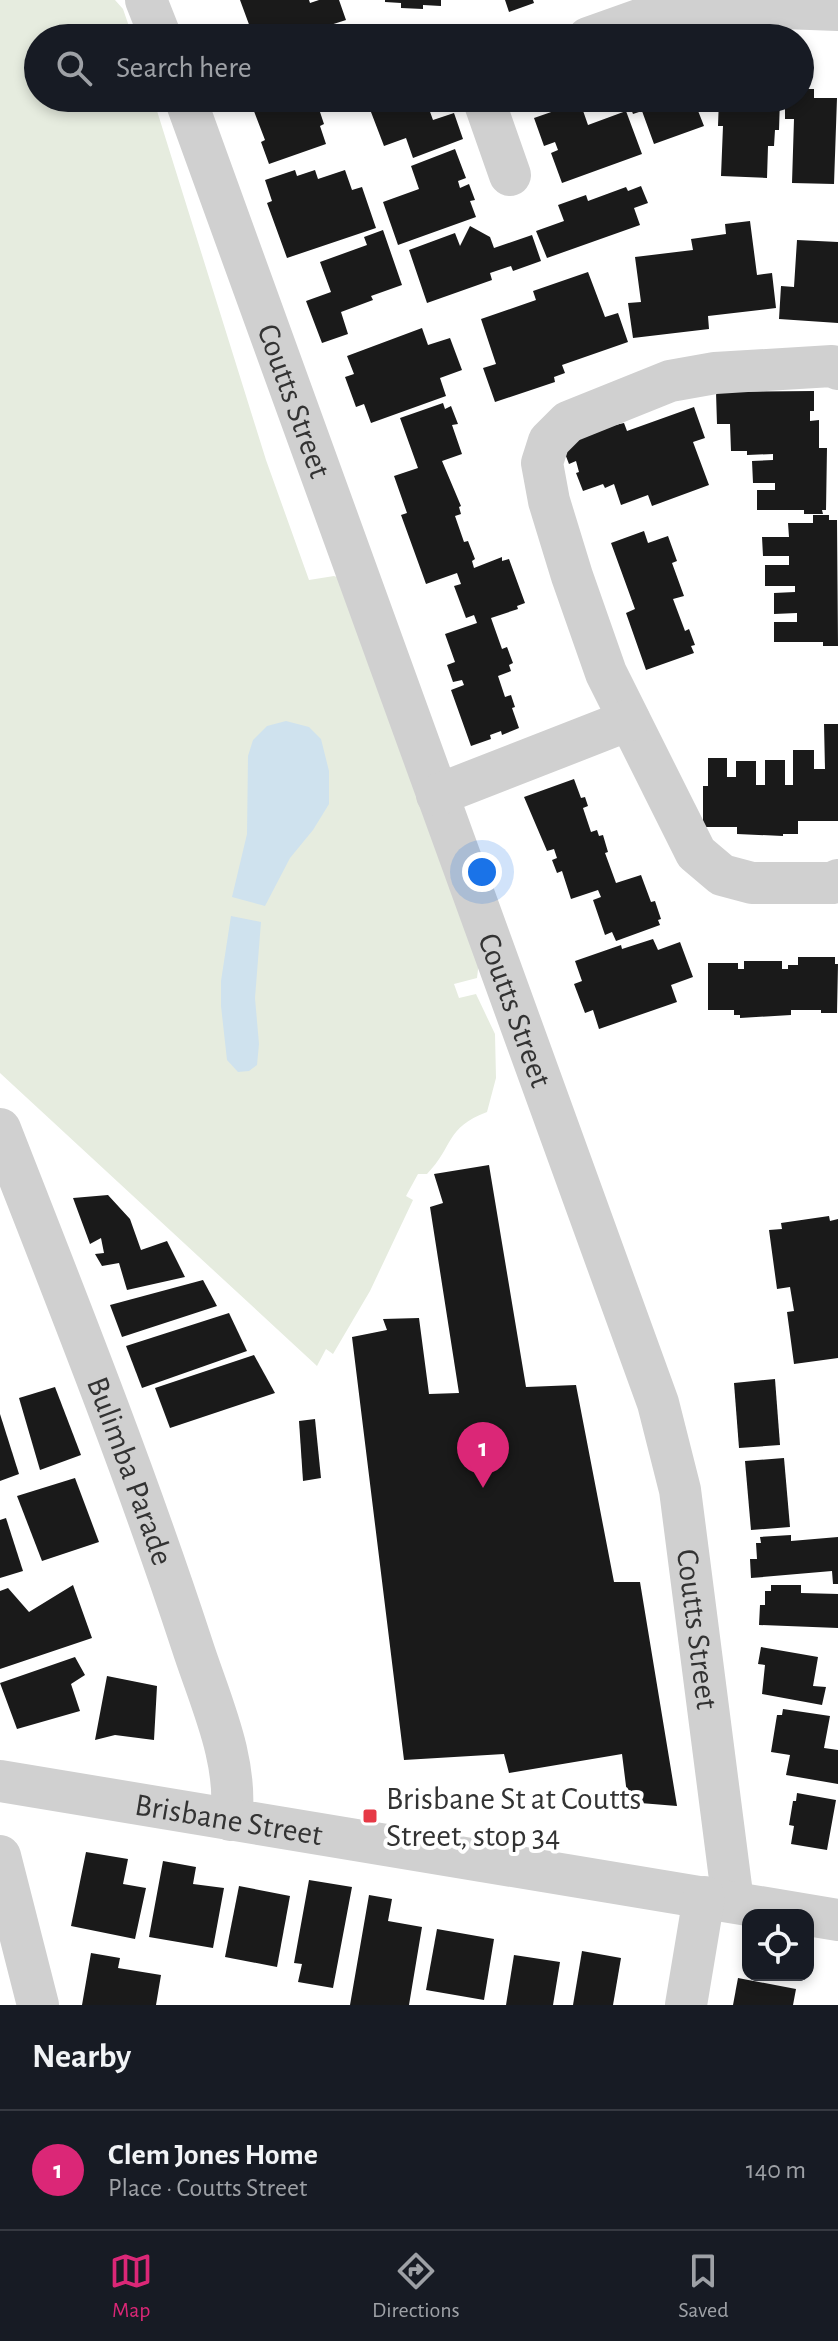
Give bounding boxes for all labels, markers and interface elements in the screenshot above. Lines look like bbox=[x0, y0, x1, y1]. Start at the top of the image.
search box bbox=[24, 24, 814, 112]
icon: search bbox=[52, 46, 96, 90]
text: Search here bbox=[116, 53, 252, 83]
street label: Coutts Street bbox=[251, 320, 336, 482]
your location bbox=[462, 852, 502, 892]
street label: Coutts Street bbox=[472, 929, 557, 1091]
street label: Bulimba Parade bbox=[81, 1373, 179, 1569]
pin: 1 bbox=[457, 1422, 509, 1488]
street label: Coutts Street bbox=[671, 1547, 723, 1711]
place label: Brisbane St at Coutts Street, stop 34 bbox=[386, 1783, 641, 1852]
street label: Brisbane Street bbox=[133, 1789, 325, 1851]
marker: Brisbane St at Coutts Street, stop 34 bbox=[361, 1807, 379, 1825]
map controls bbox=[742, 1909, 814, 1981]
button: locate bbox=[742, 1909, 814, 1981]
text: Nearby bbox=[32, 2040, 131, 2074]
text: Clem Jones Home bbox=[108, 2140, 318, 2170]
text: 1 bbox=[53, 2157, 63, 2183]
text: 140 m bbox=[746, 2157, 806, 2183]
text: Place · Coutts Street bbox=[108, 2175, 307, 2201]
tab: Map bbox=[109, 2249, 153, 2323]
tab: Directions bbox=[372, 2249, 460, 2323]
tab: Saved bbox=[678, 2249, 729, 2323]

